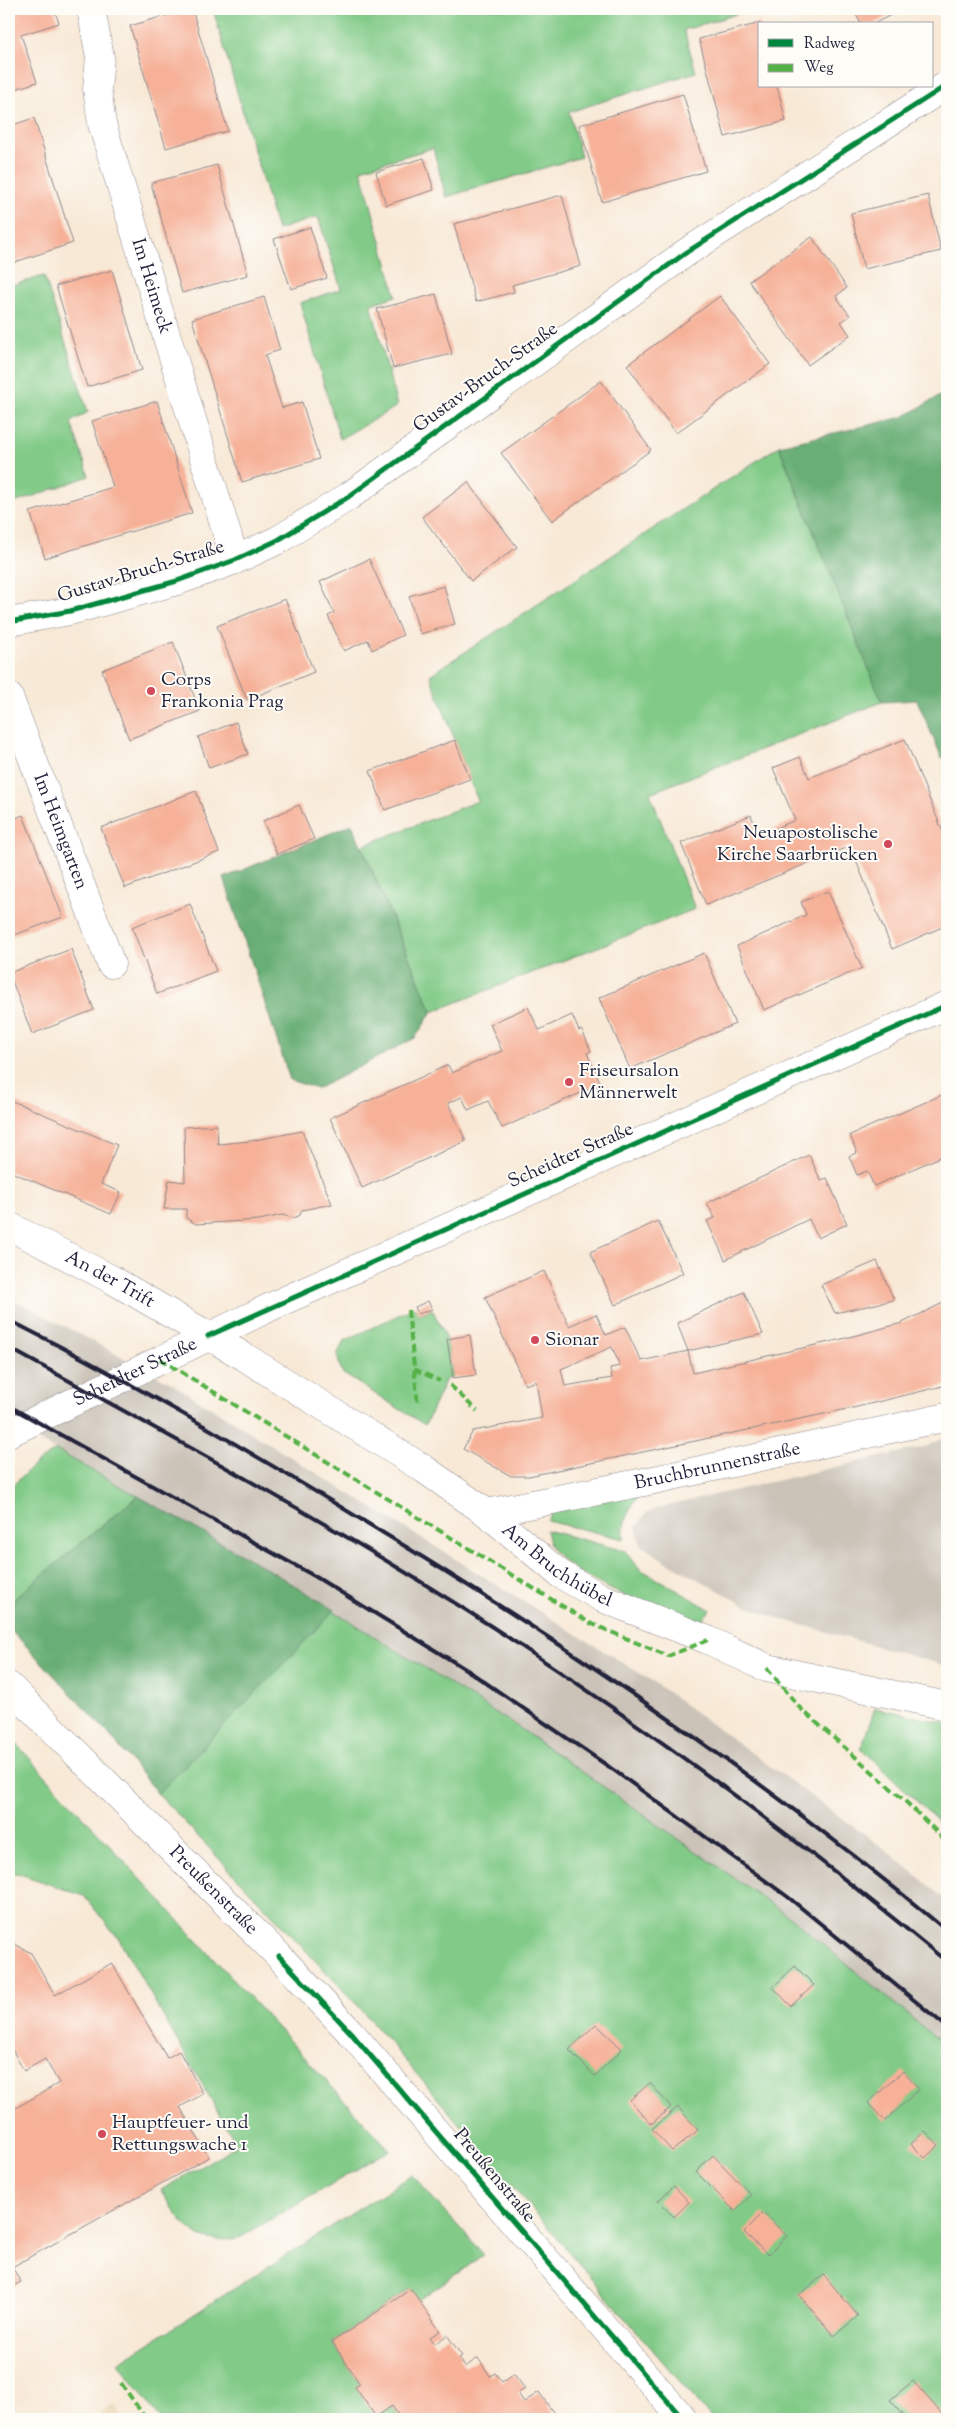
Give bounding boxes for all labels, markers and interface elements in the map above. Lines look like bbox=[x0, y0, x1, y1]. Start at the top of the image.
legend bbox=[758, 22, 934, 88]
text: Radweg bbox=[804, 34, 855, 55]
text: Weg bbox=[804, 58, 834, 79]
street label: Im Heimeck bbox=[124, 235, 179, 338]
street label: Gustav-Bruch-Straße bbox=[408, 316, 564, 440]
street label: Gustav-Bruch-Straße bbox=[54, 534, 228, 610]
place label: Corps Frankonia Prag bbox=[161, 667, 284, 716]
marker: Corps Frankonia Prag bbox=[145, 685, 157, 697]
street label: Im Heimgarten bbox=[26, 770, 95, 893]
place label: Neuapostolische Kirche Saarbrücken bbox=[717, 820, 878, 869]
marker: Neuapostolische Kirche Saarbrücken bbox=[882, 838, 894, 850]
place label: Friseursalon Männerwelt bbox=[579, 1058, 679, 1107]
marker: Friseursalon Männerwelt bbox=[563, 1076, 575, 1088]
street label: Scheidter Straße bbox=[504, 1116, 638, 1196]
street label: An der Trift bbox=[60, 1244, 160, 1315]
place label: Sionar bbox=[545, 1327, 599, 1354]
street label: Scheidter Straße bbox=[69, 1331, 202, 1414]
marker: Sionar bbox=[529, 1334, 541, 1346]
street label: Bruchbrunnenstraße bbox=[632, 1435, 803, 1497]
street label: Am Bruchhübel bbox=[496, 1517, 616, 1614]
street label: Preußenstraße bbox=[163, 1840, 264, 1941]
place label: Hauptfeuer- und Rettungswache 1 bbox=[112, 2110, 249, 2159]
street label: Preußenstraße bbox=[446, 2123, 542, 2229]
marker: Hauptfeuer- und Rettungswache 1 bbox=[96, 2128, 108, 2140]

